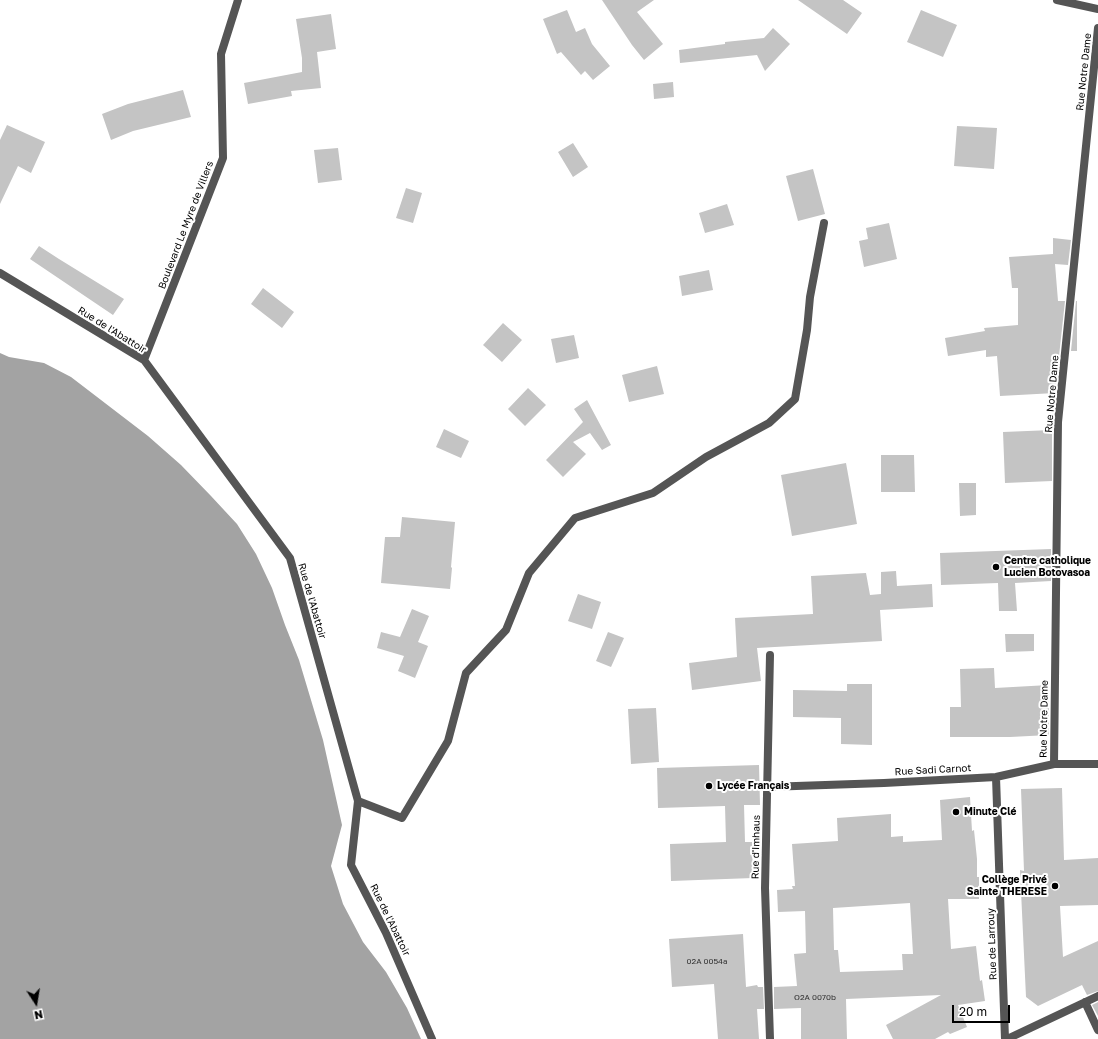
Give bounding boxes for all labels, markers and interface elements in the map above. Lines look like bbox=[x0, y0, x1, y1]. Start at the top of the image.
street label: Rue Notre Dame bbox=[1074, 33, 1094, 111]
street label: Boulevard Le Myre de Villers bbox=[156, 159, 216, 291]
street label: Rue de l'Abattoir bbox=[76, 304, 148, 356]
street label: Rue Notre Dame bbox=[1043, 355, 1061, 433]
place label: Centre catholique Lucien Botovasoa bbox=[1004, 555, 1091, 578]
street label: Rue de l'Abattoir bbox=[295, 562, 329, 640]
marker: Centre catholique Lucien Botovasoa bbox=[991, 562, 1001, 572]
street label: Rue Notre Dame bbox=[1037, 680, 1051, 758]
street label: Rue Sadi Carnot bbox=[894, 762, 972, 778]
place label: Lycée Français bbox=[717, 780, 789, 792]
marker: Lycée Français bbox=[704, 781, 714, 791]
place label: Minute Clé bbox=[964, 806, 1016, 818]
marker: Minute Clé bbox=[951, 807, 961, 817]
street label: Rue d'Imhaus bbox=[749, 815, 763, 879]
place label: Collège Privé Sainte THERESE bbox=[967, 874, 1047, 898]
marker: Collège Privé Sainte THERESE bbox=[1050, 881, 1060, 891]
street label: Rue de l'Abattoir bbox=[367, 882, 413, 958]
street label: Rue de Larrouy bbox=[985, 908, 999, 980]
house number: 02A 0054a bbox=[687, 956, 727, 966]
north arrow bbox=[16, 983, 56, 1023]
house number: O2A 0070b bbox=[794, 992, 836, 1002]
scale bar bbox=[954, 997, 1012, 1023]
text: 20 m bbox=[959, 1004, 987, 1019]
text: N bbox=[33, 1008, 44, 1022]

